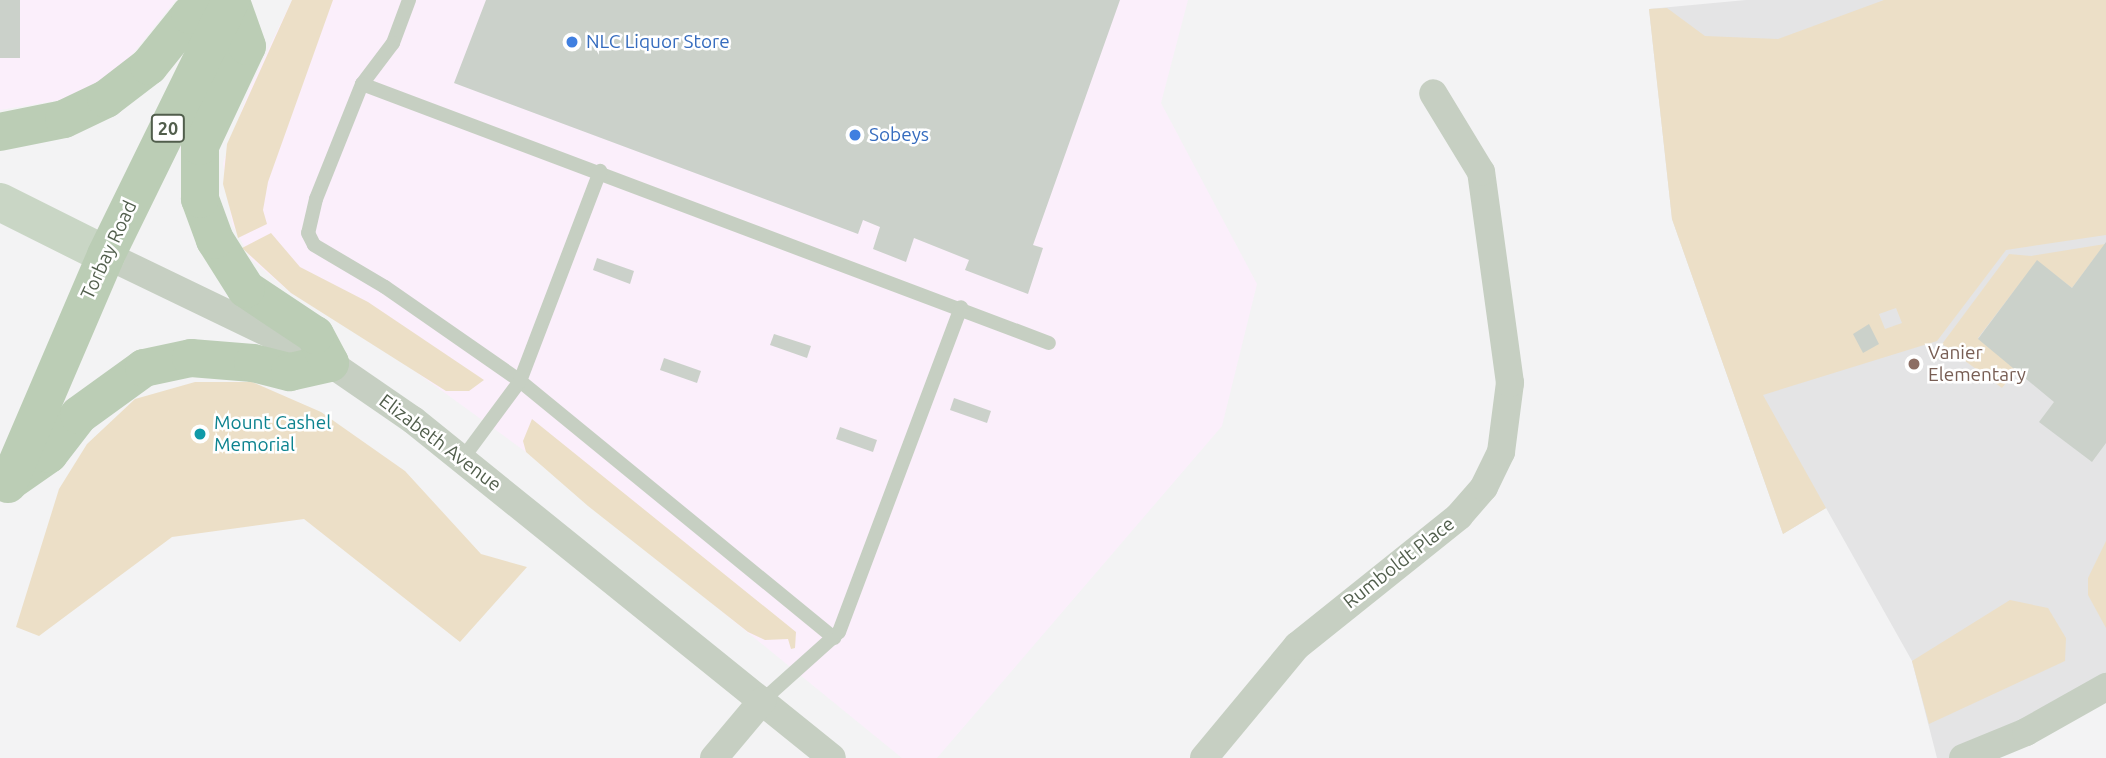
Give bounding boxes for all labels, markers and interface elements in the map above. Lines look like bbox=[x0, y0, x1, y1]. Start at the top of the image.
place label: NLC Liquor Store bbox=[586, 31, 730, 53]
marker: NLC Liquor Store bbox=[564, 34, 580, 50]
road number: 20 bbox=[150, 113, 186, 142]
place label: Sobeys bbox=[869, 124, 929, 146]
marker: Sobeys bbox=[847, 127, 863, 143]
street label: Torbay Road bbox=[76, 197, 142, 303]
place label: Vanier Elementary bbox=[1928, 342, 2026, 386]
marker: Vanier Elementary bbox=[1906, 356, 1922, 372]
street label: Elizabeth Avenue bbox=[374, 390, 506, 496]
place label: Mount Cashel Memorial bbox=[214, 412, 331, 456]
marker: Mount Cashel Memorial bbox=[192, 426, 208, 442]
street label: Rumboldt Place bbox=[1339, 513, 1459, 613]

